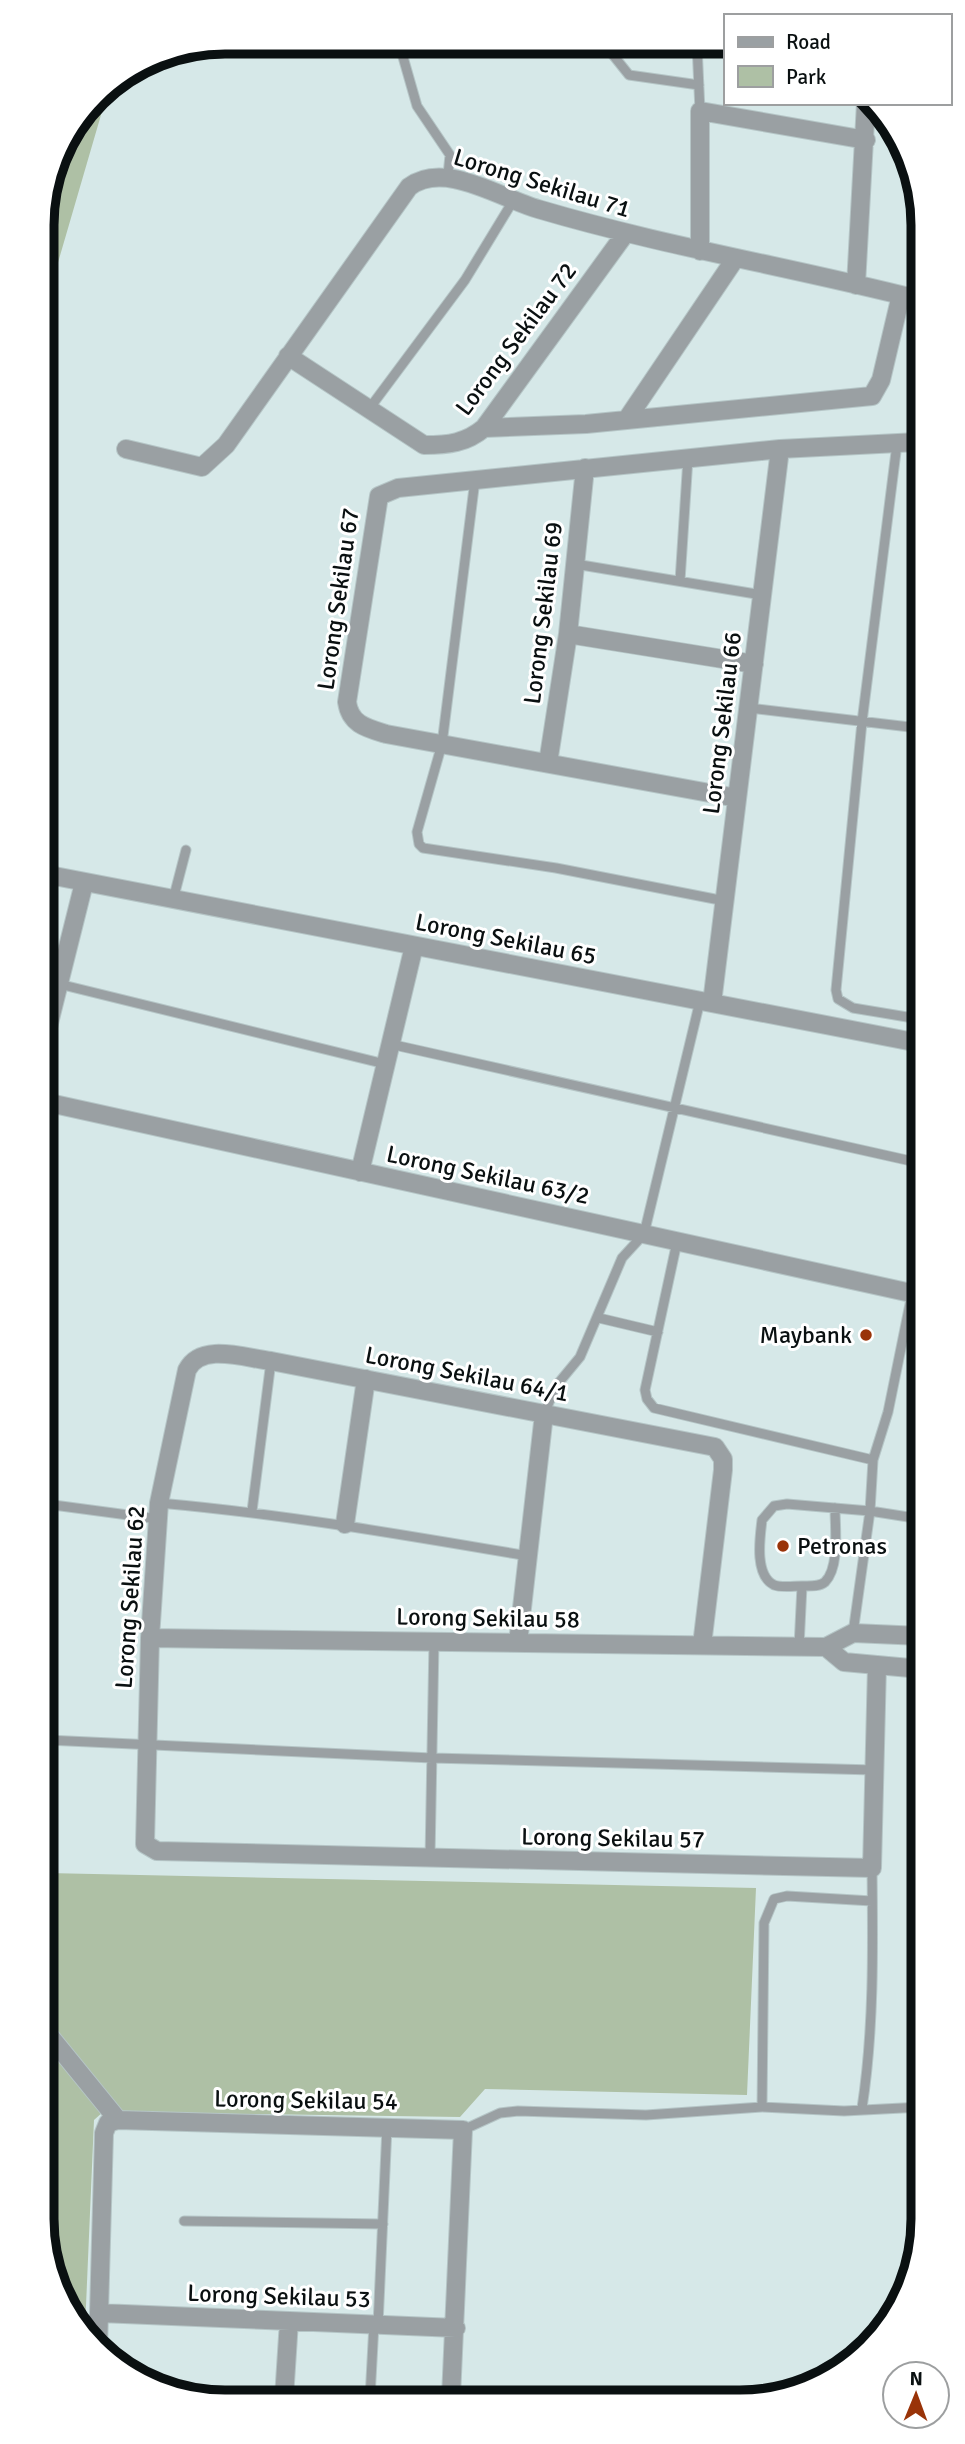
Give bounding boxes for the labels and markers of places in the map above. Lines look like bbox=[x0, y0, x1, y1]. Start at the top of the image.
place label: Maybank bbox=[760, 1320, 852, 1350]
marker: Maybank bbox=[858, 1327, 874, 1343]
place label: Petronas bbox=[797, 1531, 887, 1561]
marker: Petronas bbox=[775, 1538, 791, 1554]

